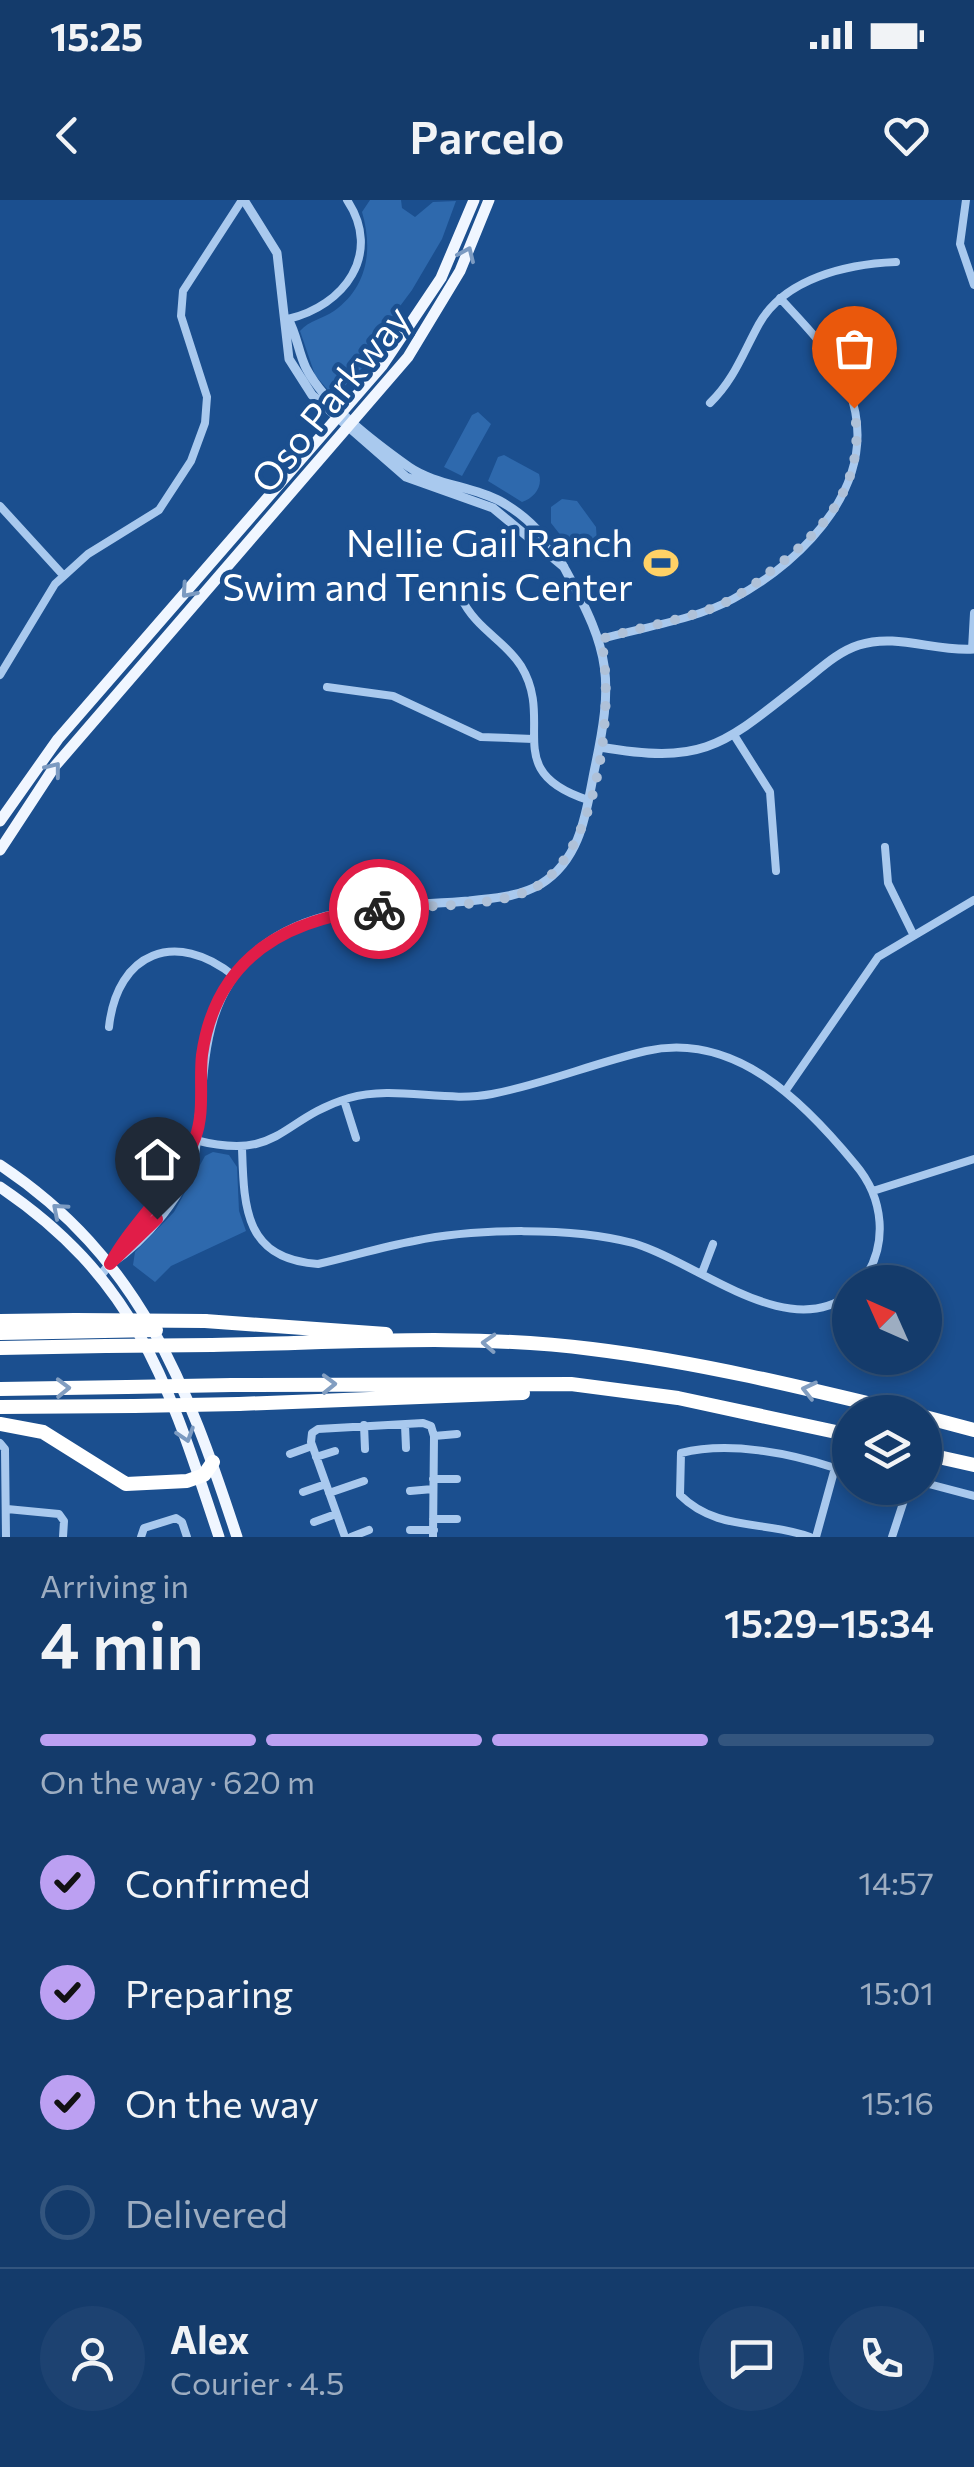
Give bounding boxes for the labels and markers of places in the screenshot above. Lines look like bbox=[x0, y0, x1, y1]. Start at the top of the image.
pin bbox=[812, 306, 897, 409]
place label: Nellie Gail Ranch Swim and Tennis Center bbox=[222, 518, 633, 609]
sports icon: Nellie Gail Ranch Swim and Tennis Center bbox=[642, 544, 680, 582]
pin bbox=[115, 1117, 200, 1220]

